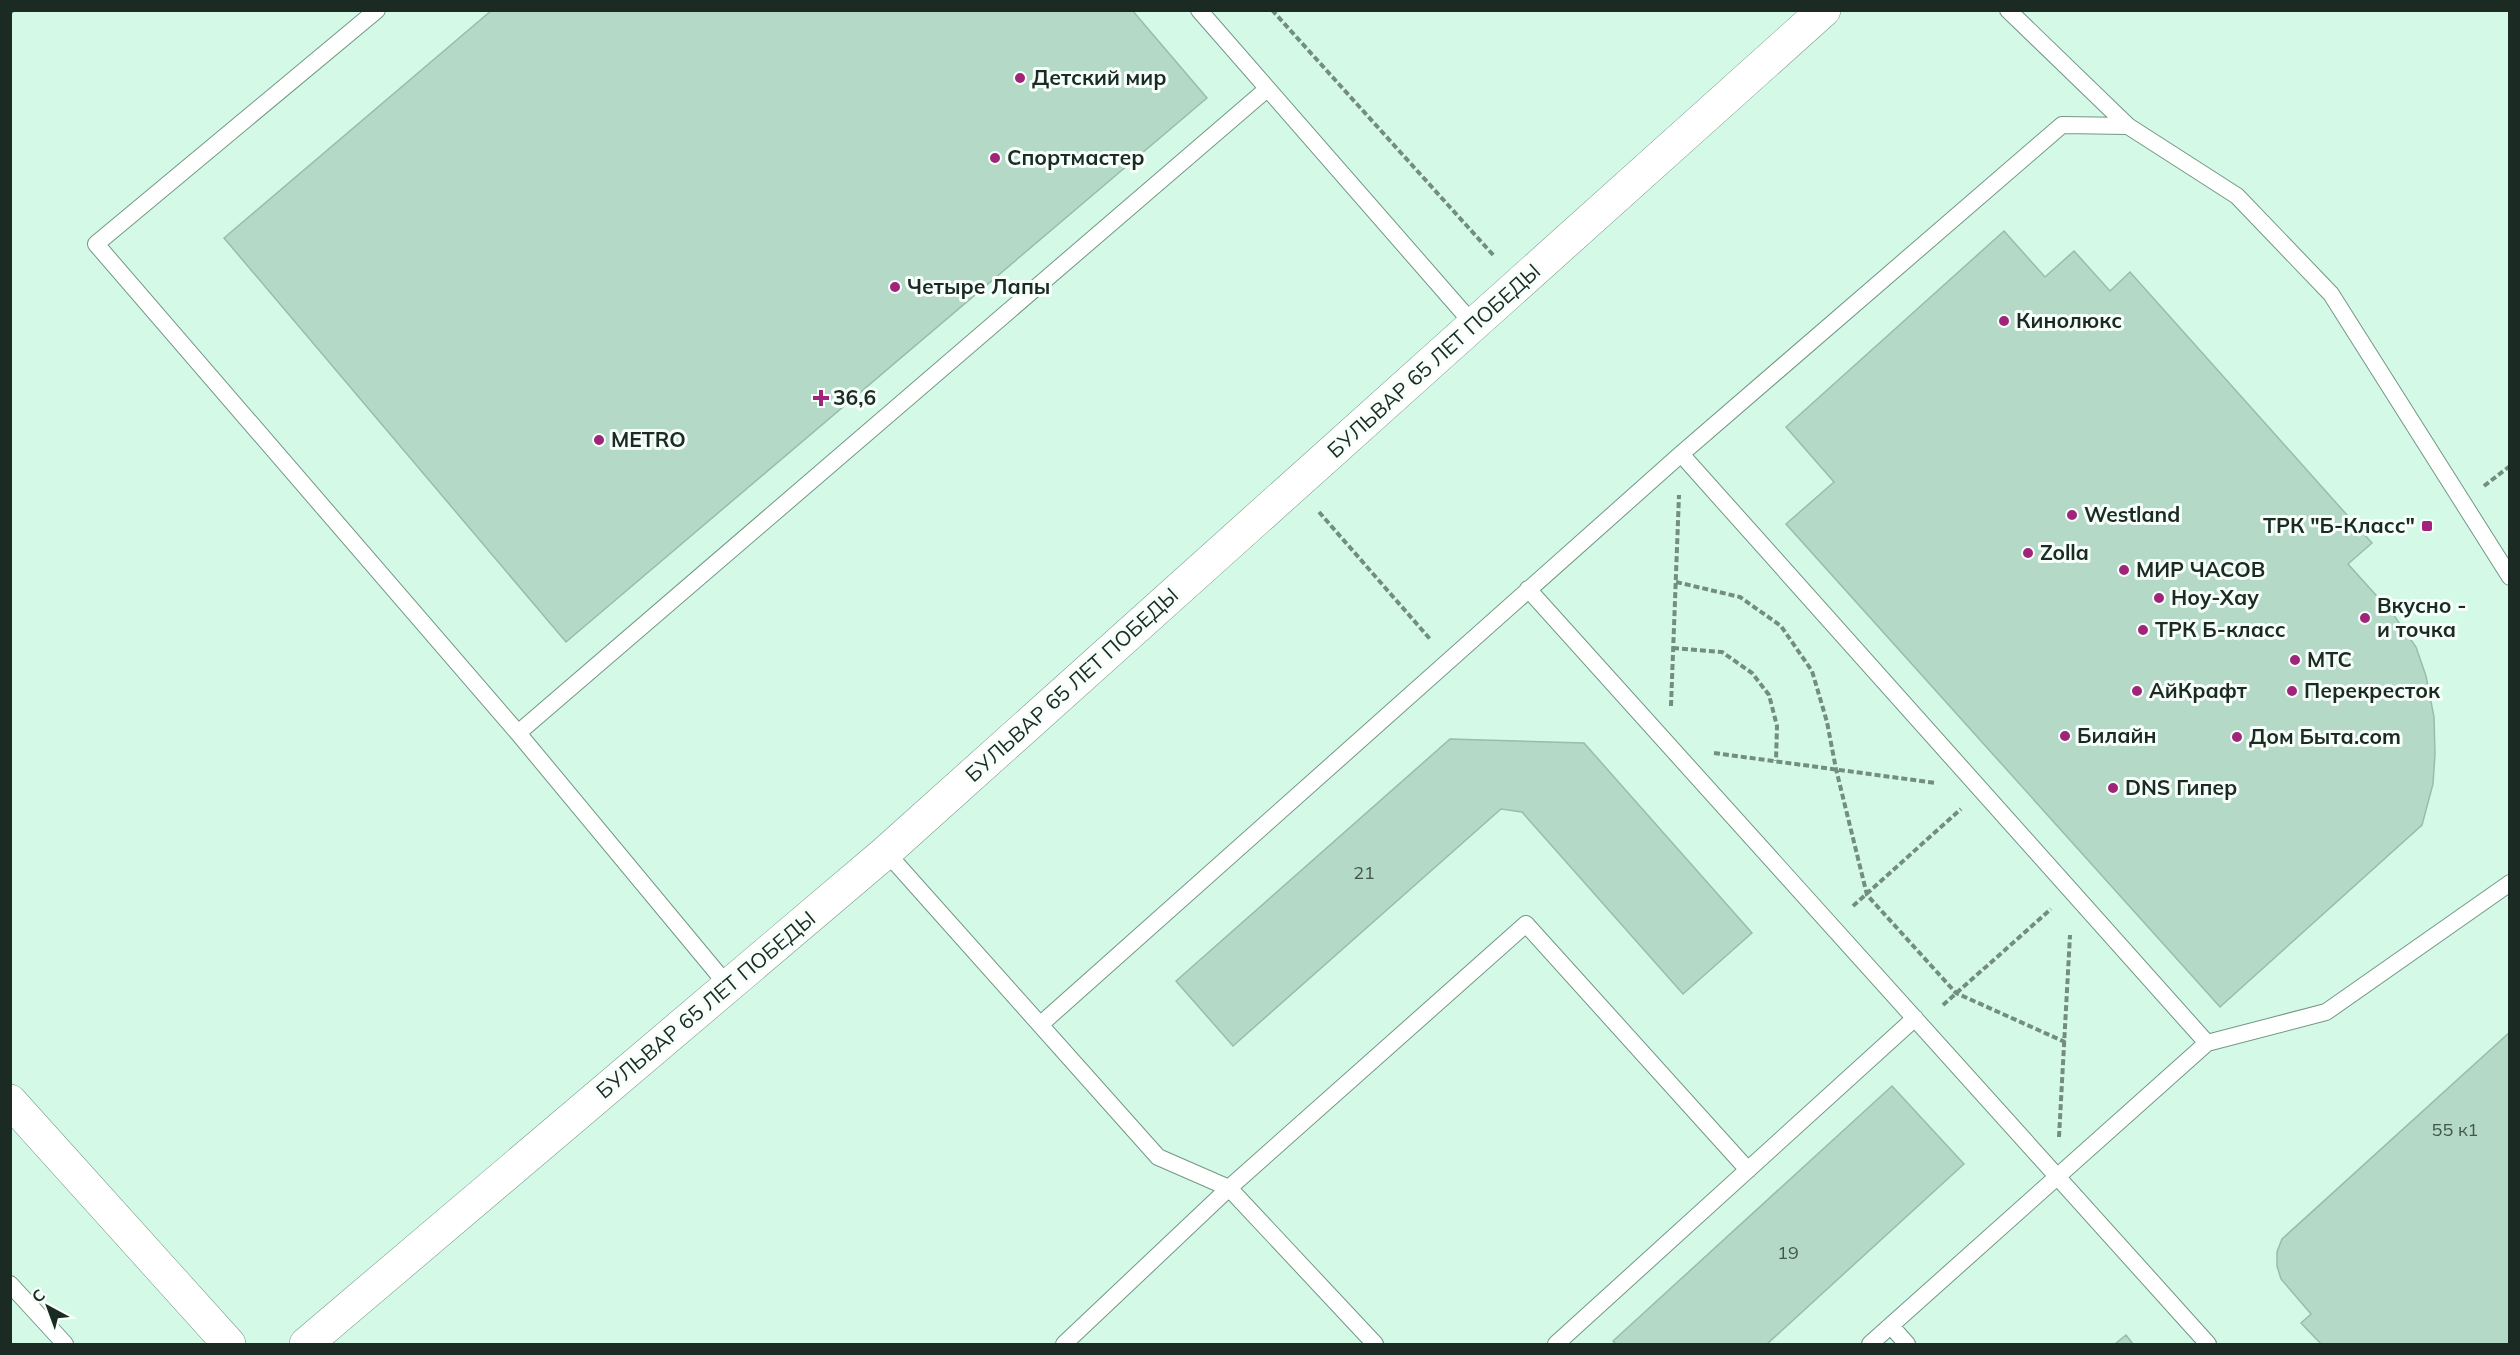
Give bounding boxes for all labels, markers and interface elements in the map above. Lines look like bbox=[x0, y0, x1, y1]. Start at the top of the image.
place label: Детский мир bbox=[1032, 64, 1166, 90]
marker: Детский мир bbox=[1013, 71, 1027, 85]
place label: Спортмастер bbox=[1007, 144, 1145, 170]
marker: Спортмастер bbox=[988, 151, 1002, 165]
street label: БУЛЬВАР 65 ЛЕТ ПОБЕДЫ bbox=[1321, 258, 1545, 463]
place label: Четыре Лапы bbox=[907, 273, 1050, 299]
marker: Четыре Лапы bbox=[888, 280, 902, 294]
place label: Кинолюкс bbox=[2016, 307, 2122, 333]
marker: Кинолюкс bbox=[1997, 314, 2011, 328]
place label: 36,6 bbox=[833, 384, 876, 410]
marker: 36,6 bbox=[814, 391, 828, 405]
place label: METRO bbox=[611, 426, 686, 452]
marker: METRO bbox=[592, 433, 606, 447]
place label: Westland bbox=[2084, 501, 2180, 527]
marker: Westland bbox=[2065, 508, 2079, 522]
place label: ТРК "Б-Класс" bbox=[2263, 512, 2415, 538]
marker: ТРК "Б-Класс" bbox=[2420, 519, 2434, 533]
place label: Zolla bbox=[2040, 539, 2089, 565]
marker: Zolla bbox=[2021, 546, 2035, 560]
place label: МИР ЧАСОВ bbox=[2136, 556, 2265, 582]
marker: МИР ЧАСОВ bbox=[2117, 563, 2131, 577]
street label: БУЛЬВАР 65 ЛЕТ ПОБЕДЫ bbox=[959, 582, 1183, 787]
place label: Ноу-Хау bbox=[2171, 584, 2259, 610]
marker: Ноу-Хау bbox=[2152, 591, 2166, 605]
place label: Вкусно - и точка bbox=[2377, 592, 2467, 642]
marker: Вкусно - и точка bbox=[2358, 611, 2372, 625]
place label: ТРК Б-класс bbox=[2155, 616, 2286, 642]
marker: ТРК Б-класс bbox=[2136, 623, 2150, 637]
place label: МТС bbox=[2307, 646, 2352, 672]
marker: МТС bbox=[2288, 653, 2302, 667]
place label: АйКрафт bbox=[2149, 677, 2248, 703]
place label: Перекресток bbox=[2304, 677, 2441, 703]
marker: АйКрафт bbox=[2130, 684, 2144, 698]
marker: Перекресток bbox=[2285, 684, 2299, 698]
place label: Билайн bbox=[2077, 722, 2156, 748]
place label: Дом Быта.com bbox=[2249, 723, 2401, 749]
marker: Билайн bbox=[2058, 729, 2072, 743]
marker: Дом Быта.com bbox=[2230, 730, 2244, 744]
place label: DNS Гипер bbox=[2125, 774, 2237, 800]
marker: DNS Гипер bbox=[2106, 781, 2120, 795]
house number: 21 bbox=[1353, 861, 1375, 884]
street label: БУЛЬВАР 65 ЛЕТ ПОБЕДЫ bbox=[591, 905, 820, 1104]
house number: 55 к1 bbox=[2432, 1118, 2478, 1141]
house number: 19 bbox=[1777, 1241, 1799, 1264]
north arrow bbox=[18, 1277, 78, 1337]
text: С bbox=[27, 1285, 49, 1307]

